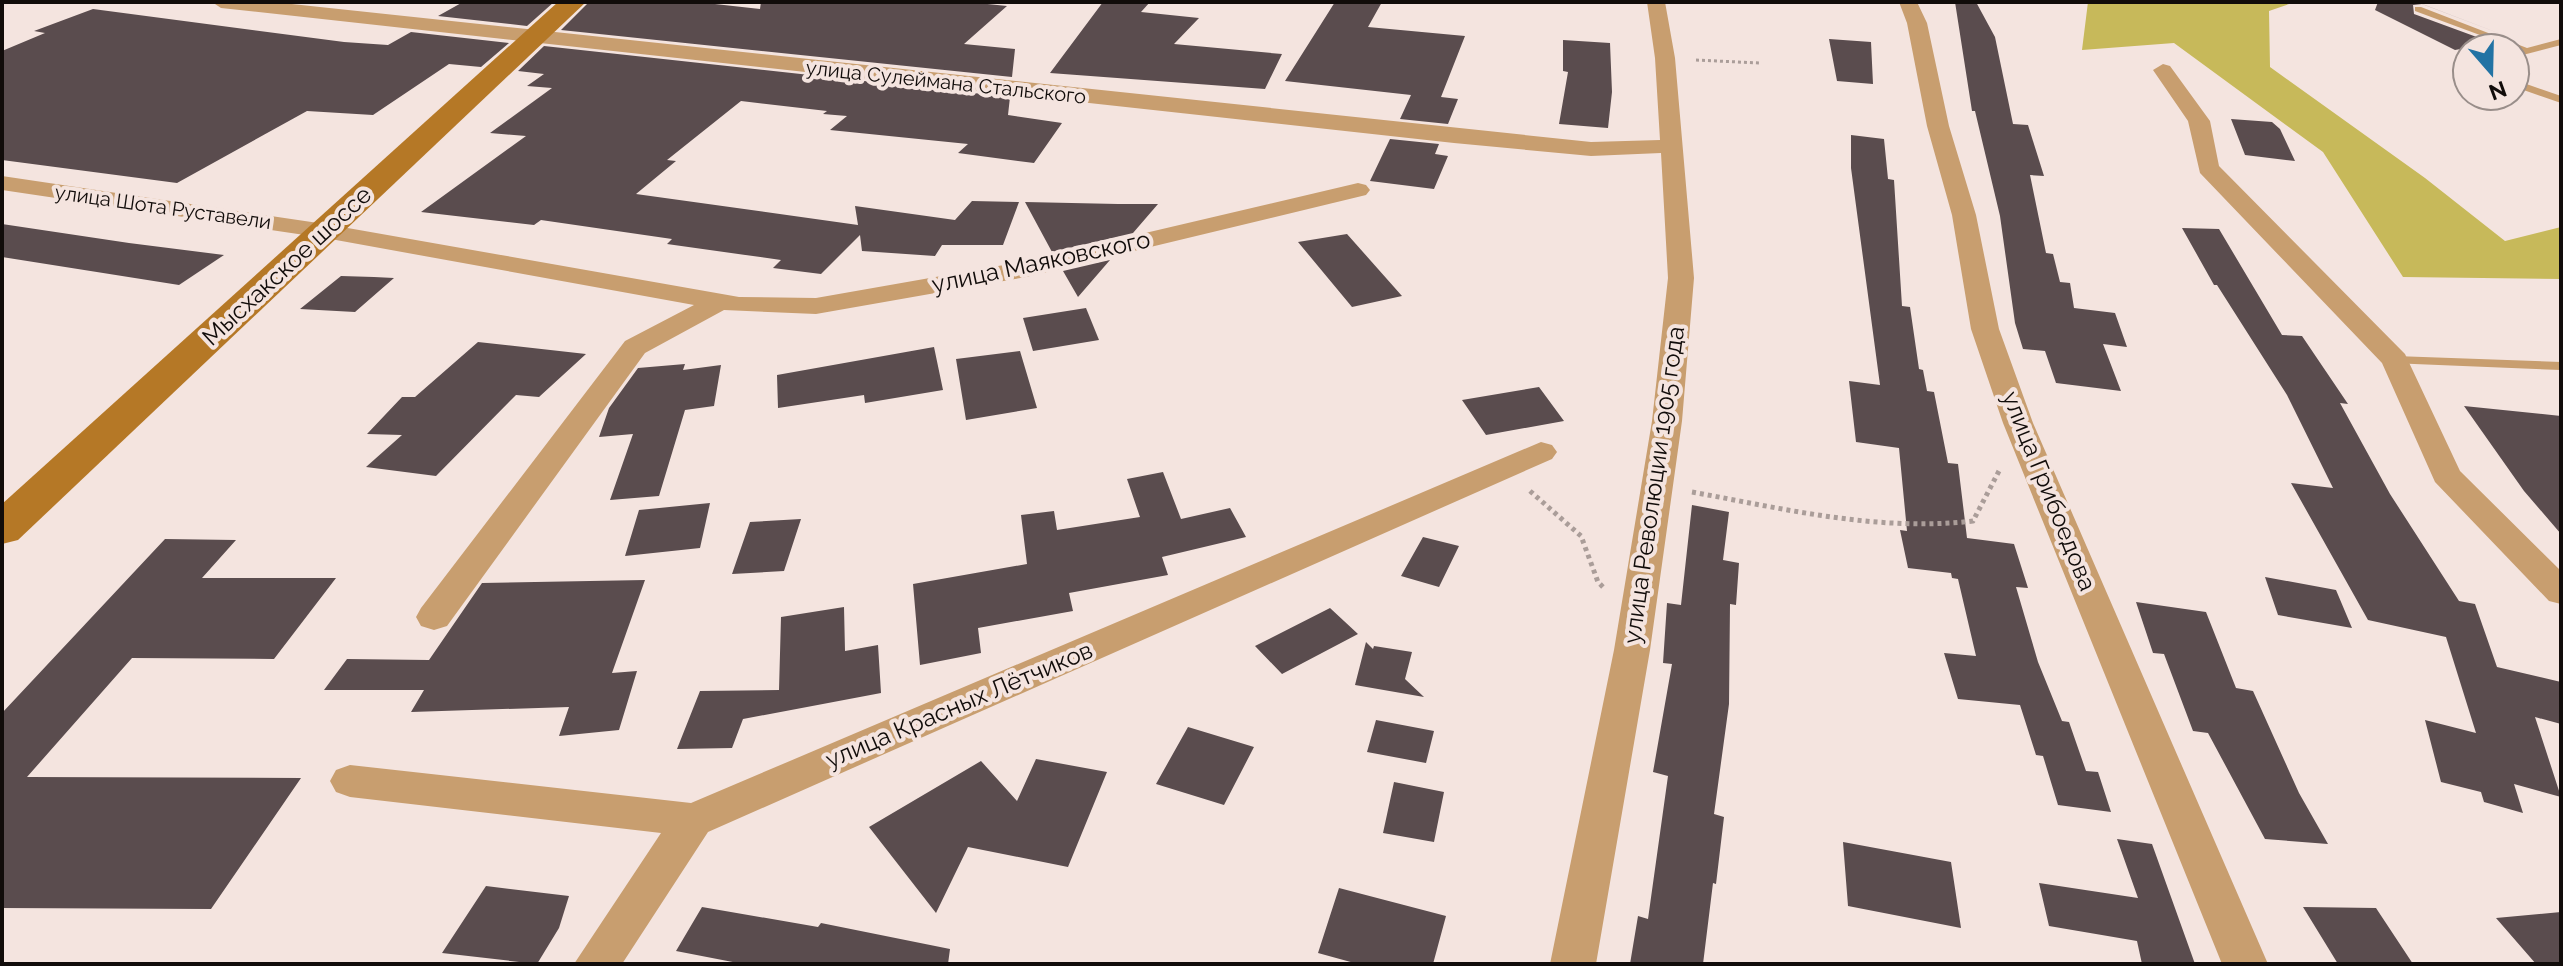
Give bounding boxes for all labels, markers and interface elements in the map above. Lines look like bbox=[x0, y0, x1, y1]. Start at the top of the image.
north arrow bbox=[2451, 32, 2531, 112]
street label: улица Сулеймана Стальского bbox=[805, 55, 1087, 109]
text: N bbox=[2486, 76, 2510, 106]
street label: улица Шота Руставели bbox=[53, 180, 273, 234]
street label: Мысхакское шоссе bbox=[196, 180, 377, 351]
street label: улица Маяковского bbox=[929, 224, 1153, 299]
street label: улица Революции 1905 года bbox=[1617, 324, 1690, 646]
street label: улица Грибоедова bbox=[1996, 387, 2103, 595]
street label: улица Красных Лётчиков bbox=[821, 635, 1097, 774]

